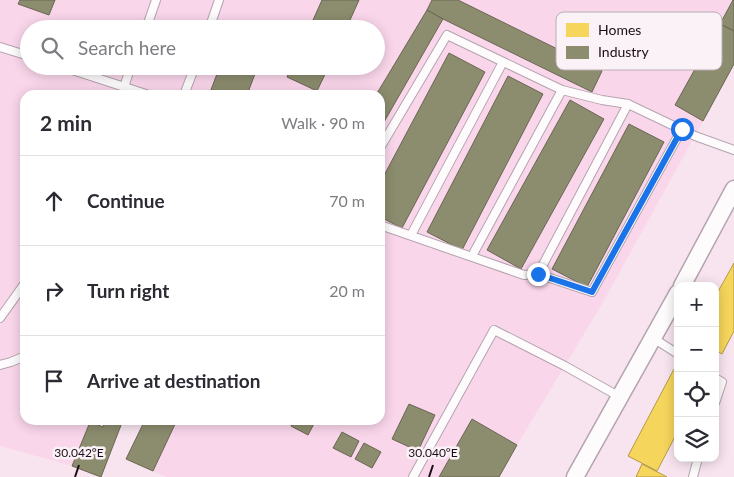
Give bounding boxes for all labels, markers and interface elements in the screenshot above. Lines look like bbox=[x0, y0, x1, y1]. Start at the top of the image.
legend bbox=[556, 12, 722, 70]
search box bbox=[20, 20, 385, 75]
text: Homes bbox=[598, 21, 641, 38]
icon: search bbox=[38, 34, 66, 62]
text: Search here bbox=[78, 36, 176, 59]
text: Industry bbox=[598, 43, 649, 60]
text: 2 min bbox=[40, 110, 92, 135]
text: Walk · 90 m bbox=[281, 113, 365, 132]
route start bbox=[671, 118, 694, 141]
icon: ahead bbox=[40, 187, 68, 215]
text: Continue bbox=[87, 189, 165, 212]
text: 70 m bbox=[329, 191, 365, 210]
route end bbox=[527, 263, 550, 286]
icon: right bbox=[40, 277, 68, 305]
text: Turn right bbox=[87, 279, 169, 302]
text: 20 m bbox=[329, 281, 365, 300]
map controls bbox=[674, 282, 719, 462]
button: + bbox=[674, 282, 719, 327]
button: − bbox=[674, 327, 719, 372]
icon: arrive bbox=[40, 367, 68, 395]
text: Arrive at destination bbox=[87, 369, 260, 392]
button: locate bbox=[674, 372, 719, 417]
button: layers bbox=[674, 417, 719, 462]
text: 30.042°E bbox=[54, 445, 104, 460]
text: 30.040°E bbox=[408, 445, 458, 460]

